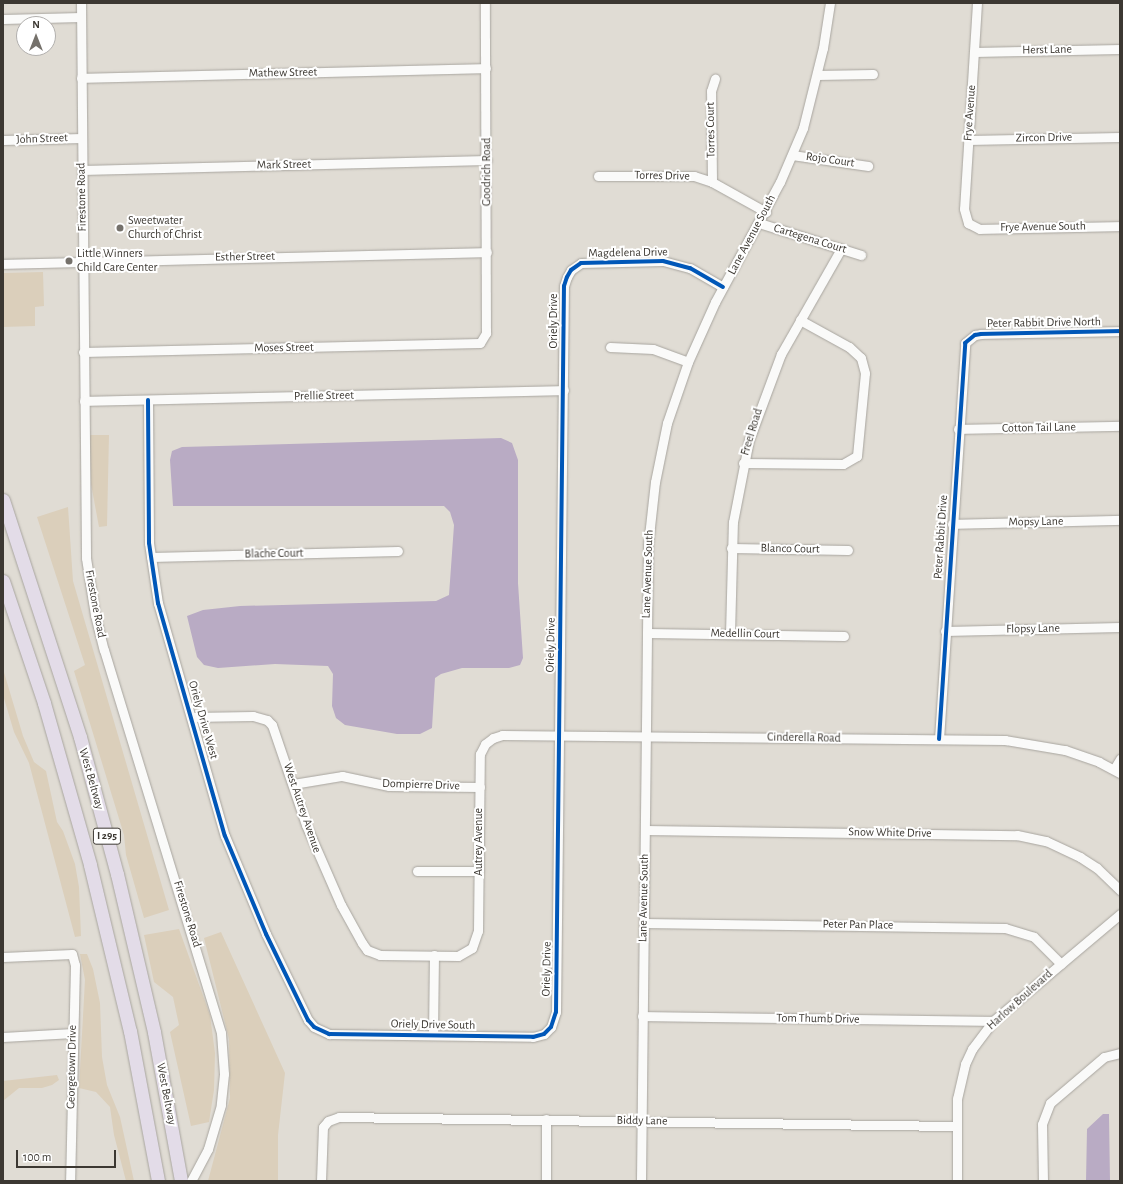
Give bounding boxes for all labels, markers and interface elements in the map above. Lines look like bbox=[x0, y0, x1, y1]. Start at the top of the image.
north arrow bbox=[16, 16, 56, 56]
text: N bbox=[32, 19, 40, 30]
street label: Herst Lane bbox=[1022, 42, 1072, 58]
street label: Mathew Street bbox=[248, 65, 318, 81]
street label: Frye Avenue bbox=[961, 84, 979, 142]
street label: Torres Court bbox=[703, 102, 719, 158]
street label: Zircon Drive bbox=[1016, 130, 1072, 146]
street label: John Street bbox=[16, 131, 68, 147]
street label: Goodrich Road bbox=[480, 138, 494, 206]
street label: Rojo Court bbox=[805, 149, 855, 171]
street label: Mark Street bbox=[257, 157, 311, 173]
street label: Firestone Road bbox=[74, 162, 90, 232]
street label: Torres Drive bbox=[634, 168, 690, 184]
street label: Lane Avenue South bbox=[725, 193, 779, 277]
place label: Sweetwater Church of Christ bbox=[128, 214, 202, 242]
street label: Frye Avenue South bbox=[1000, 219, 1086, 235]
street label: Cartegena Court bbox=[772, 221, 848, 257]
marker: Sweetwater Church of Christ bbox=[115, 223, 125, 233]
street label: Magdelena Drive bbox=[588, 245, 668, 261]
place label: Little Winners Child Care Center bbox=[77, 247, 157, 275]
street label: Esther Street bbox=[215, 249, 275, 265]
marker: Little Winners Child Care Center bbox=[64, 256, 74, 266]
street label: Oriely Drive bbox=[547, 294, 561, 348]
street label: Peter Rabbit Drive North bbox=[987, 315, 1101, 331]
street label: Moses Street bbox=[254, 340, 314, 356]
street label: Prellie Street bbox=[294, 388, 354, 404]
street label: Freel Road bbox=[738, 407, 766, 457]
street label: Cotton Tail Lane bbox=[1002, 420, 1076, 436]
street label: Peter Rabbit Drive bbox=[931, 494, 951, 580]
street label: Mopsy Lane bbox=[1008, 514, 1064, 530]
street label: Lane Avenue South bbox=[639, 529, 657, 619]
street label: Blanco Court bbox=[760, 541, 820, 557]
street label: Blache Court bbox=[244, 546, 304, 562]
street label: Firestone Road bbox=[81, 569, 109, 639]
street label: Oriely Drive bbox=[543, 617, 559, 673]
street label: Flopsy Lane bbox=[1006, 621, 1060, 637]
street label: Medellin Court bbox=[710, 626, 780, 642]
street label: Oriely Drive West bbox=[185, 679, 221, 761]
street label: Cinderella Road bbox=[767, 730, 841, 746]
street label: West Beltway bbox=[75, 747, 107, 811]
street label: West Autrey Avenue bbox=[280, 761, 324, 855]
street label: Dompierre Drive bbox=[382, 776, 460, 794]
street label: Autrey Avenue bbox=[472, 808, 486, 876]
street label: Snow White Drive bbox=[848, 825, 932, 841]
road number: I 295 bbox=[92, 827, 122, 845]
street label: Lane Avenue South bbox=[636, 854, 652, 942]
street label: Firestone Road bbox=[170, 879, 204, 949]
street label: Peter Pan Place bbox=[823, 917, 893, 933]
street label: Oriely Drive bbox=[539, 941, 555, 997]
street label: Harlow Boulevard bbox=[984, 967, 1056, 1033]
street label: Tom Thumb Drive bbox=[776, 1011, 860, 1027]
street label: Oriely Drive South bbox=[391, 1017, 475, 1033]
street label: Georgetown Drive bbox=[64, 1025, 80, 1109]
street label: West Beltway bbox=[153, 1062, 179, 1126]
street label: Biddy Lane bbox=[616, 1113, 668, 1129]
scale bar bbox=[18, 1142, 118, 1168]
text: 100 m bbox=[23, 1151, 51, 1163]

